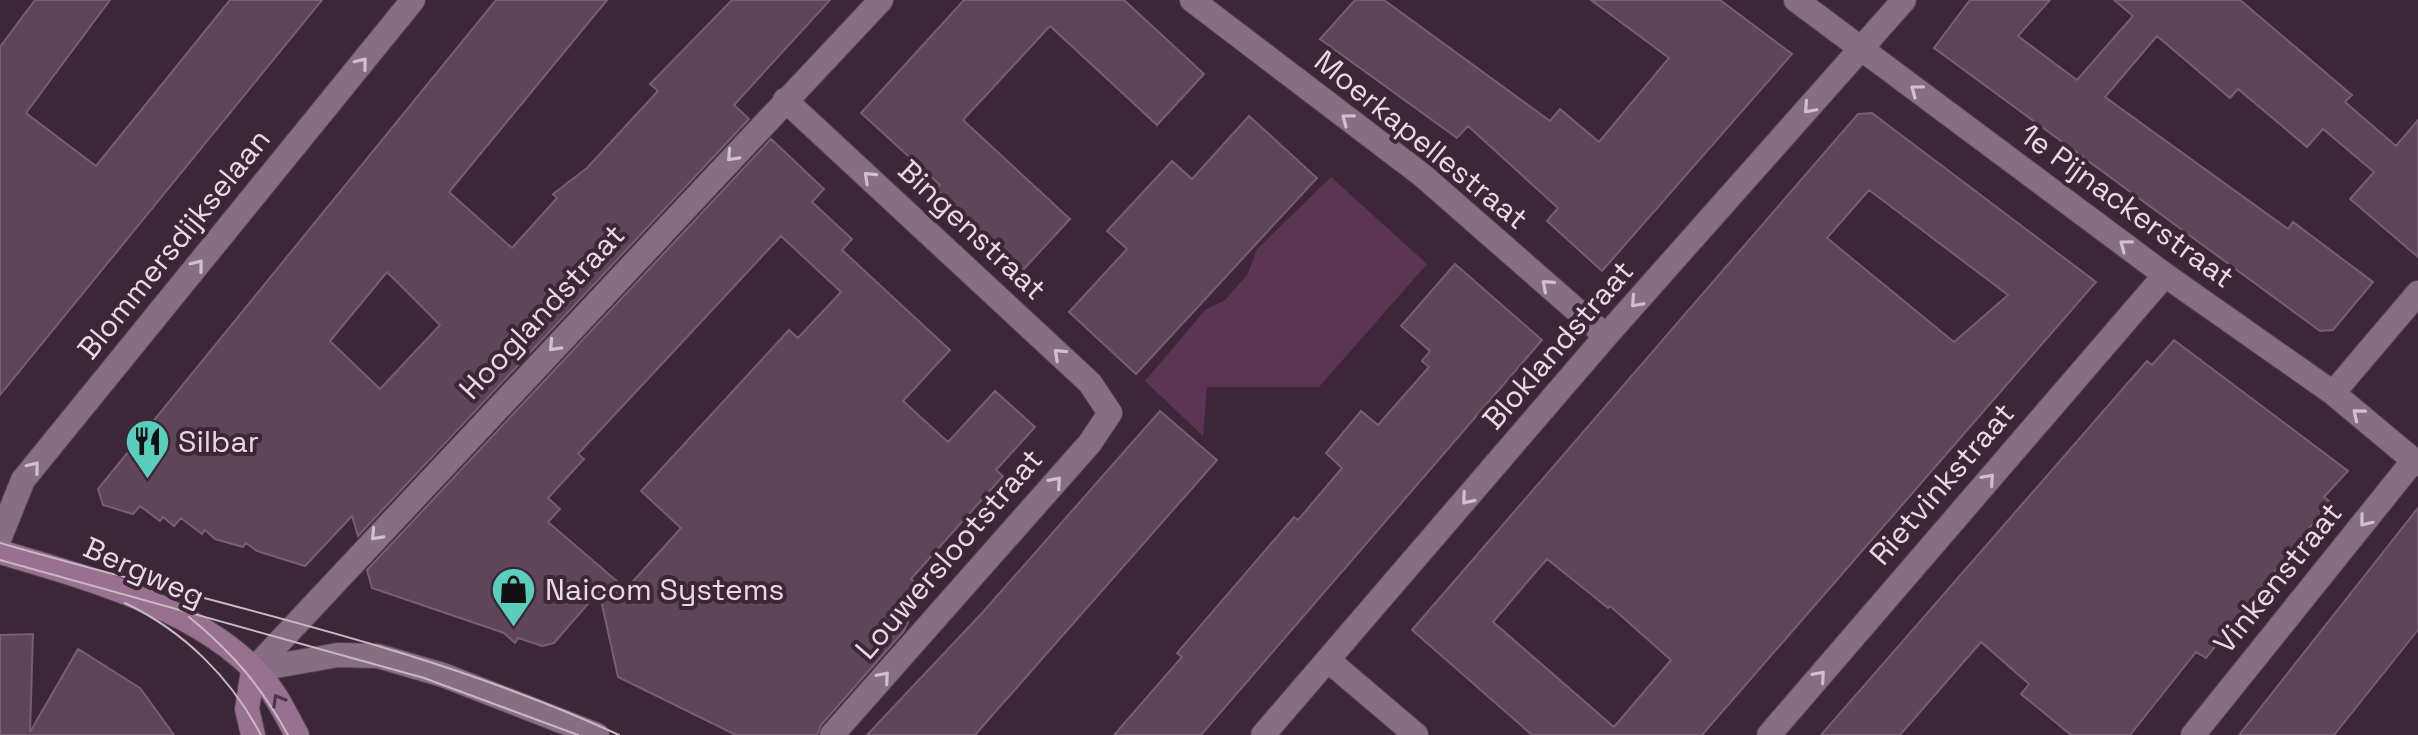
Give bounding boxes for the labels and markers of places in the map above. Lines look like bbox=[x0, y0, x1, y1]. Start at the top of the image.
restaurant icon: Silbar bbox=[123, 418, 171, 481]
place label: Silbar bbox=[178, 422, 259, 461]
shop icon: Naicom Systems bbox=[490, 566, 538, 629]
place label: Naicom Systems bbox=[545, 570, 784, 609]

